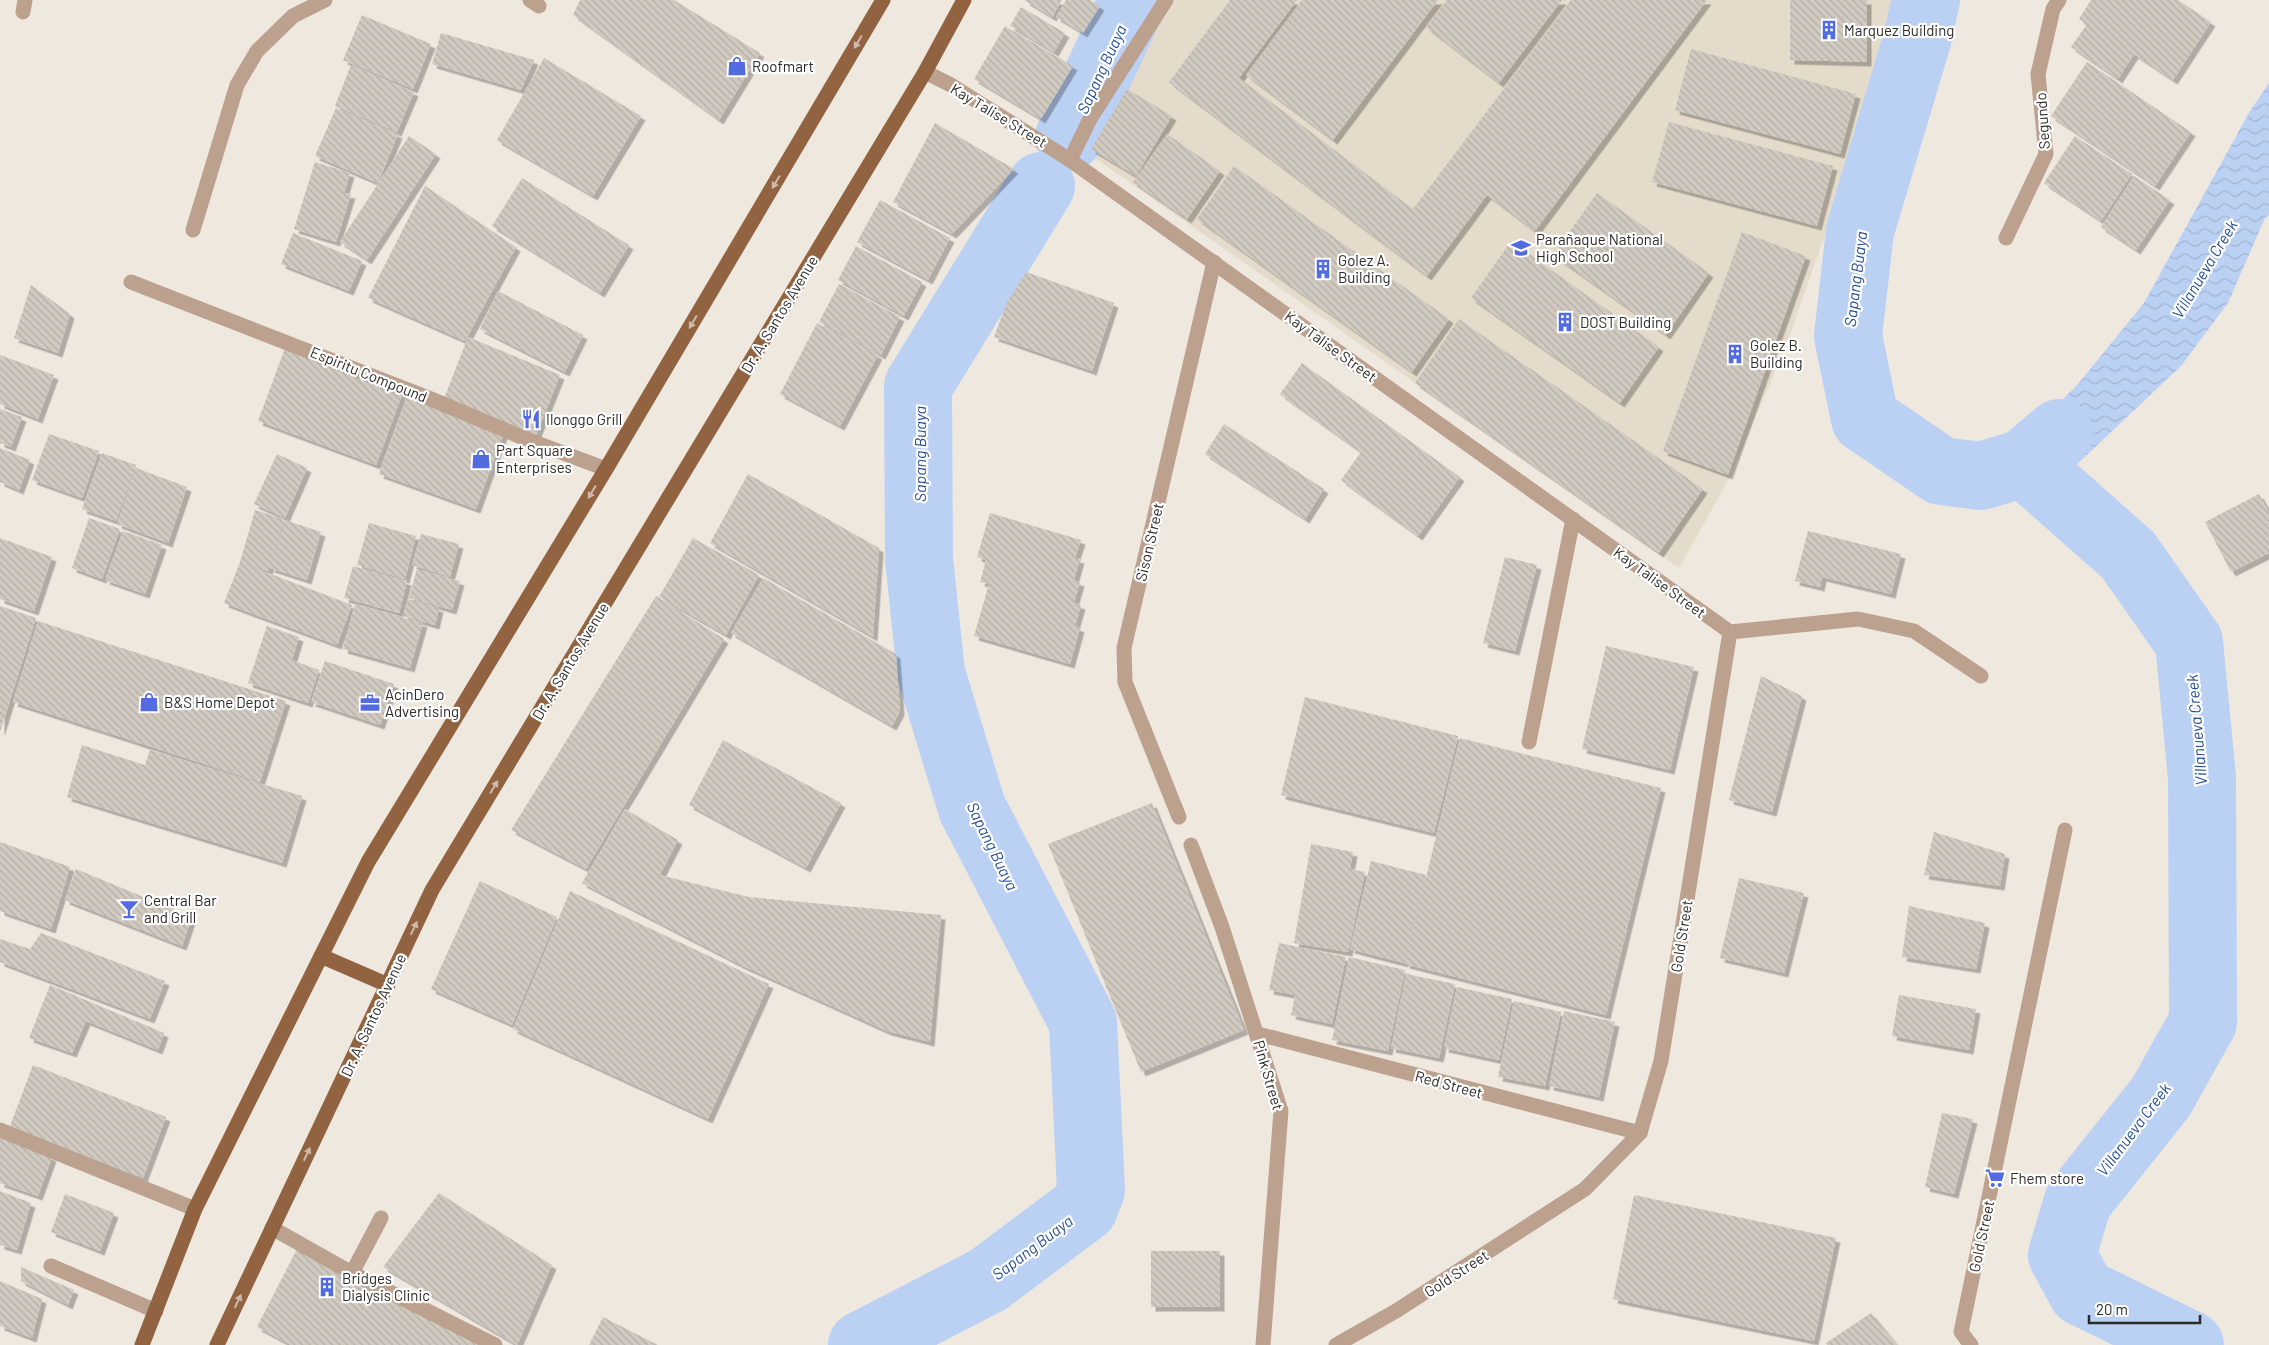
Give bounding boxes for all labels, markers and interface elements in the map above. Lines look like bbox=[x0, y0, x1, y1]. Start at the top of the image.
building icon: Marquez Building bbox=[1818, 19, 1840, 41]
place label: Marquez Building bbox=[1844, 21, 1954, 39]
water label: Sapang Buaya bbox=[1072, 22, 1130, 116]
one-way arrow bbox=[854, 35, 863, 49]
shop icon: Roofmart bbox=[726, 55, 748, 77]
place label: Roofmart bbox=[752, 57, 814, 75]
street label: Kay Talise Street bbox=[948, 79, 1050, 151]
street label: Segundo bbox=[2031, 92, 2053, 150]
one-way arrow bbox=[771, 175, 780, 188]
water label: Villanueva Creek bbox=[2167, 216, 2241, 322]
place label: Parañaque National High School bbox=[1536, 230, 1663, 265]
water label: Sapang Buaya bbox=[1840, 230, 1870, 328]
school or university icon: Parañaque National High School bbox=[1510, 237, 1532, 259]
place label: Golez A. Building bbox=[1338, 251, 1391, 286]
street label: Dr. A. Santos Avenue bbox=[737, 252, 821, 376]
building icon: Golez A. Building bbox=[1312, 258, 1334, 280]
street label: Kay Talise Street bbox=[1282, 307, 1380, 385]
building icon: DOST Building bbox=[1554, 311, 1576, 333]
place label: DOST Building bbox=[1580, 313, 1671, 331]
one-way arrow bbox=[688, 315, 697, 328]
place label: Golez B. Building bbox=[1750, 336, 1803, 371]
street label: Espiritu Compound bbox=[308, 342, 430, 406]
building icon: Golez B. Building bbox=[1724, 343, 1746, 365]
water label: Sapang Buaya bbox=[910, 406, 929, 502]
restaurant icon: Ilonggo Grill bbox=[520, 408, 542, 430]
place label: Ilonggo Grill bbox=[546, 410, 622, 428]
place label: Part Square Enterprises bbox=[496, 441, 573, 476]
shop icon: Part Square Enterprises bbox=[470, 448, 492, 470]
one-way arrow bbox=[588, 485, 597, 498]
street label: Sison Street bbox=[1131, 501, 1167, 583]
street label: Kay Talise Street bbox=[1611, 543, 1709, 621]
street label: Dr. A. Santos Avenue bbox=[528, 599, 612, 723]
water label: Villanueva Creek bbox=[2182, 673, 2210, 786]
place label: AcinDero Advertising bbox=[385, 685, 459, 720]
shop icon: B&S Home Depot bbox=[138, 691, 160, 713]
office icon: AcinDero Advertising bbox=[359, 692, 381, 714]
place label: B&S Home Depot bbox=[164, 693, 275, 711]
one-way arrow bbox=[490, 780, 499, 793]
water label: Sapang Buaya bbox=[963, 799, 1023, 893]
place label: Central Bar and Grill bbox=[144, 891, 217, 926]
bar icon: Central Bar and Grill bbox=[118, 898, 140, 920]
street label: Gold Street bbox=[1666, 899, 1696, 973]
one-way arrow bbox=[411, 921, 419, 935]
street label: Dr. A. Santos Avenue bbox=[337, 951, 409, 1079]
street label: Pink Street bbox=[1250, 1038, 1288, 1112]
street label: Red Street bbox=[1413, 1066, 1485, 1102]
water label: Villanueva Creek bbox=[2092, 1079, 2174, 1179]
one-way arrow bbox=[304, 1147, 312, 1161]
supermarket icon: Fhem store bbox=[1984, 1167, 2006, 1189]
place label: Fhem store bbox=[2010, 1169, 2084, 1187]
street label: Gold Street bbox=[1965, 1198, 1997, 1274]
water label: Sapang Buaya bbox=[988, 1211, 1076, 1283]
street label: Gold Street bbox=[1421, 1246, 1491, 1300]
place label: Bridges Dialysis Clinic bbox=[342, 1269, 430, 1304]
building icon: Bridges Dialysis Clinic bbox=[316, 1276, 338, 1298]
scale bar bbox=[2089, 1292, 2200, 1324]
one-way arrow bbox=[234, 1294, 242, 1308]
text: 20 m bbox=[2096, 1300, 2128, 1318]

